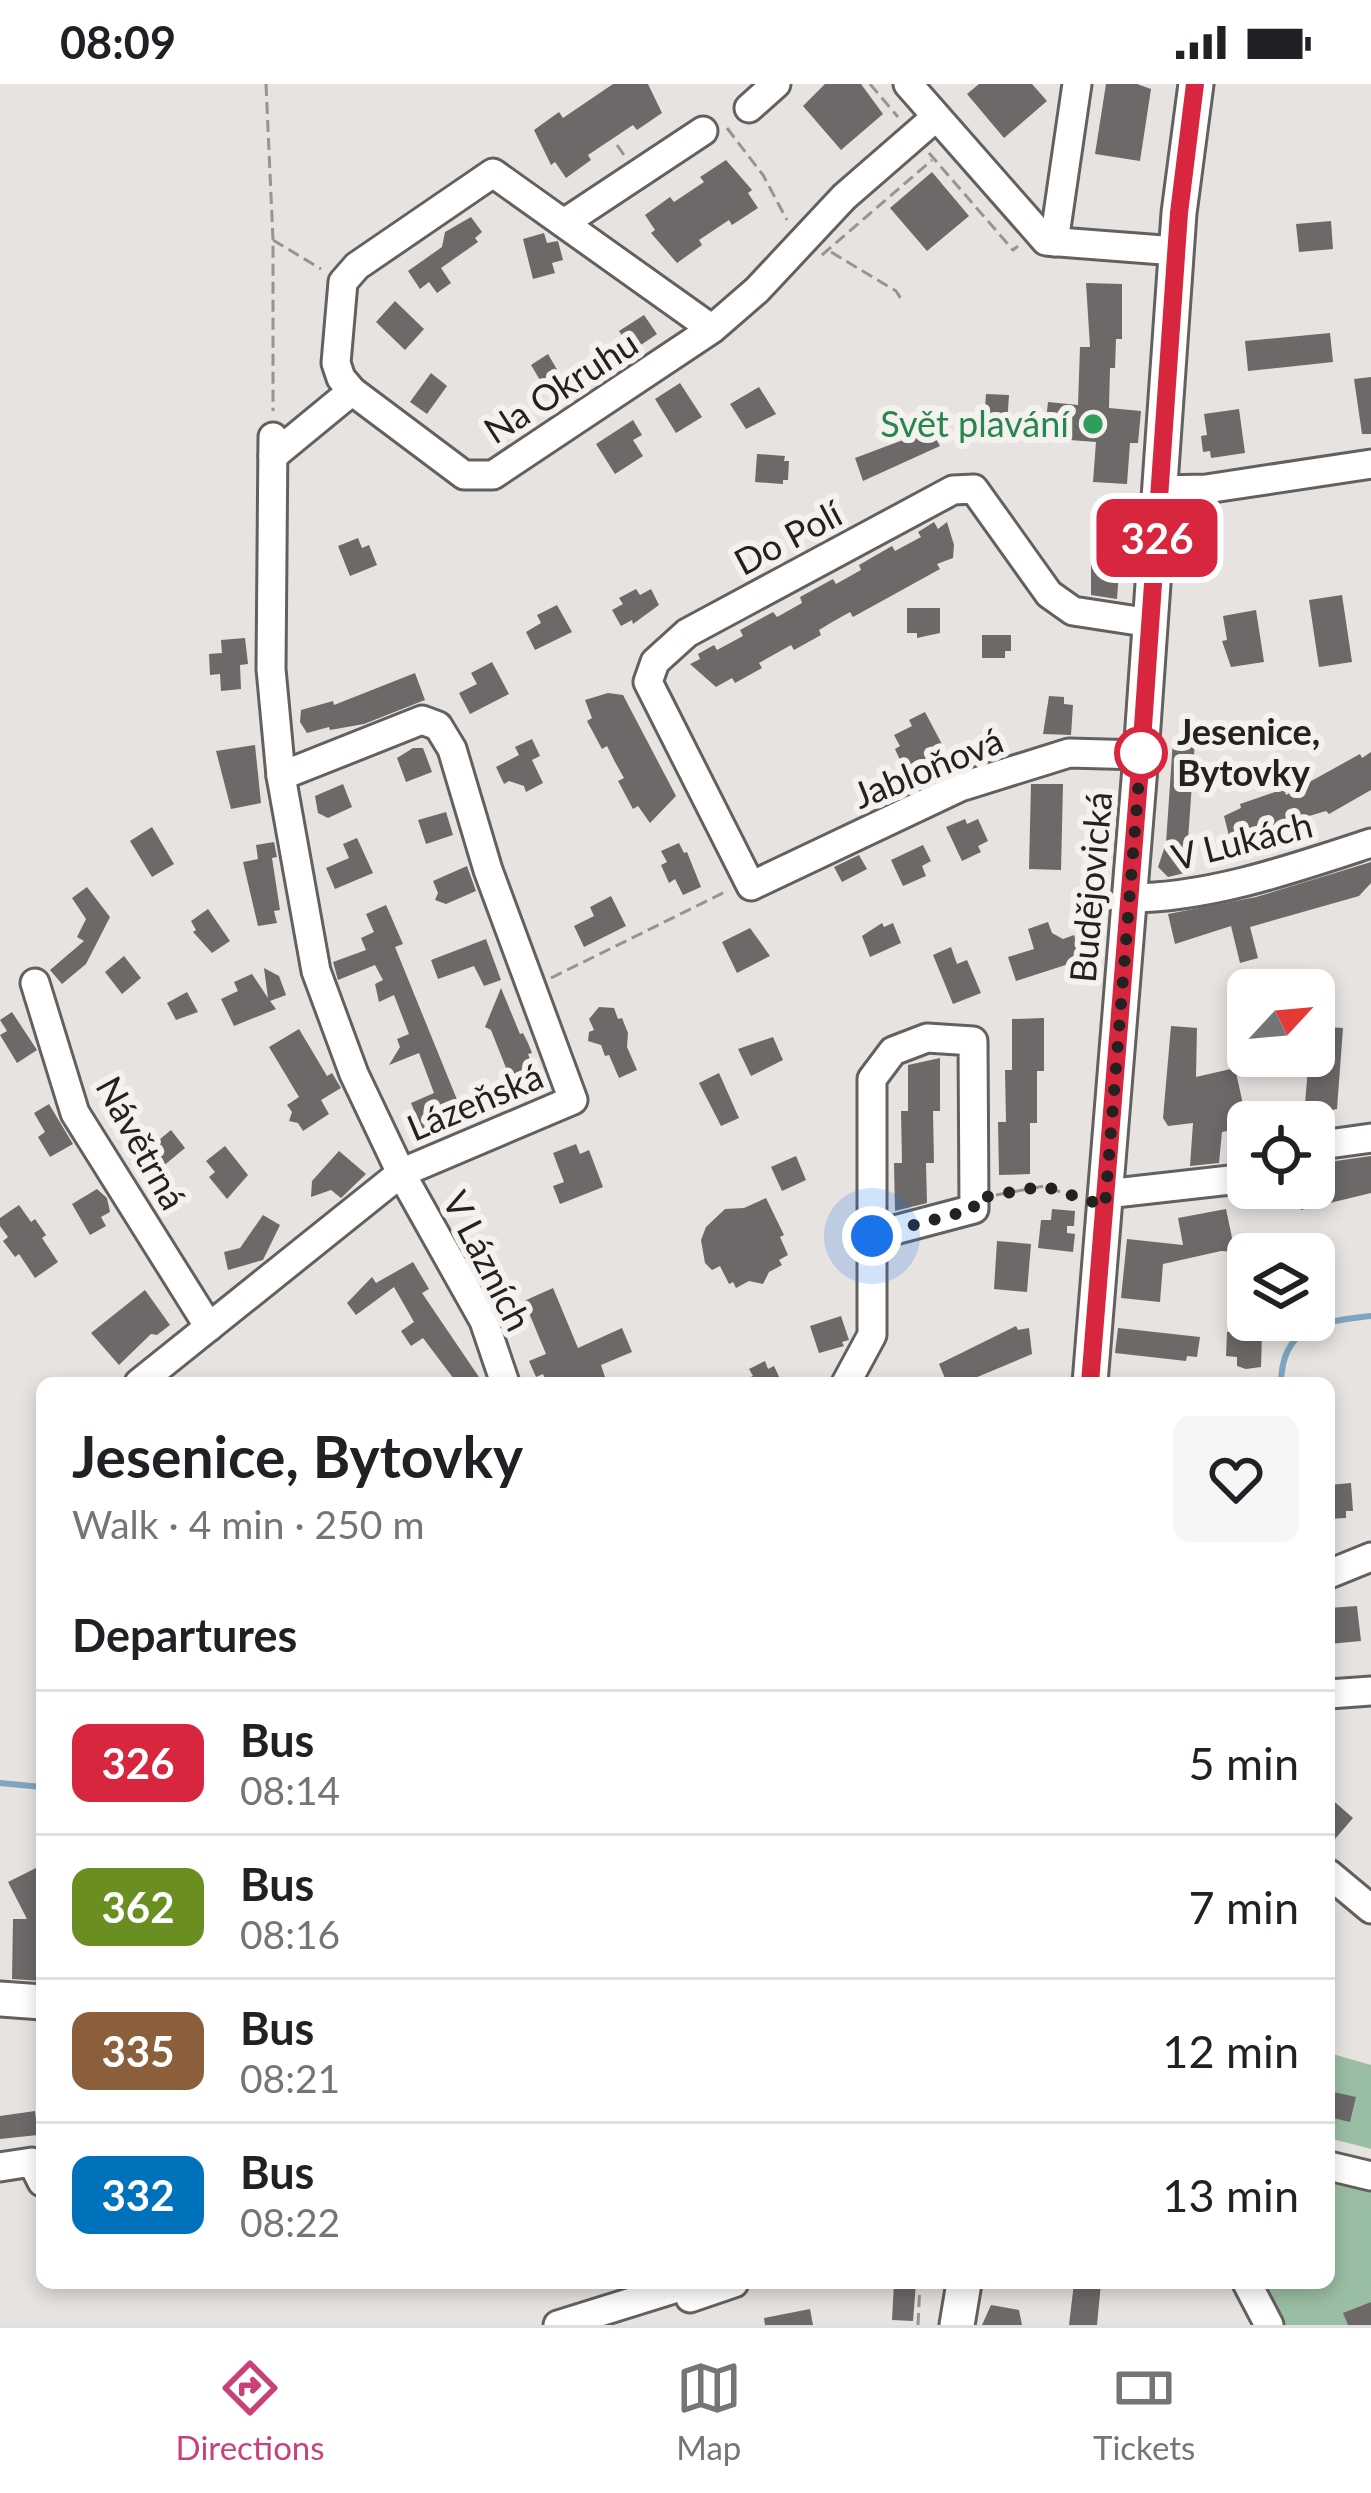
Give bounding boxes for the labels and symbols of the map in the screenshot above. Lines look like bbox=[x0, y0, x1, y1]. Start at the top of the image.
street label: Na Okruhu bbox=[475, 320, 645, 452]
place label: Svět plavání bbox=[880, 401, 1070, 445]
marker: Svět plavání bbox=[1080, 411, 1106, 437]
street label: Do Polí bbox=[726, 490, 850, 584]
line badge: 326 bbox=[1088, 499, 1226, 577]
place label: Jesenice, Bytovky bbox=[1177, 709, 1320, 794]
street label: Jabloňová bbox=[846, 717, 1009, 817]
marker: Jesenice, Bytovky bbox=[1116, 728, 1166, 778]
street label: Budějovická bbox=[1060, 790, 1120, 984]
street label: V Lukách bbox=[1167, 801, 1317, 879]
north arrow bbox=[1227, 969, 1335, 1077]
street label: Lázeňská bbox=[400, 1053, 549, 1149]
street label: Návětrná bbox=[87, 1068, 196, 1217]
street label: V Lázních bbox=[434, 1183, 542, 1338]
your location bbox=[842, 1206, 902, 1266]

